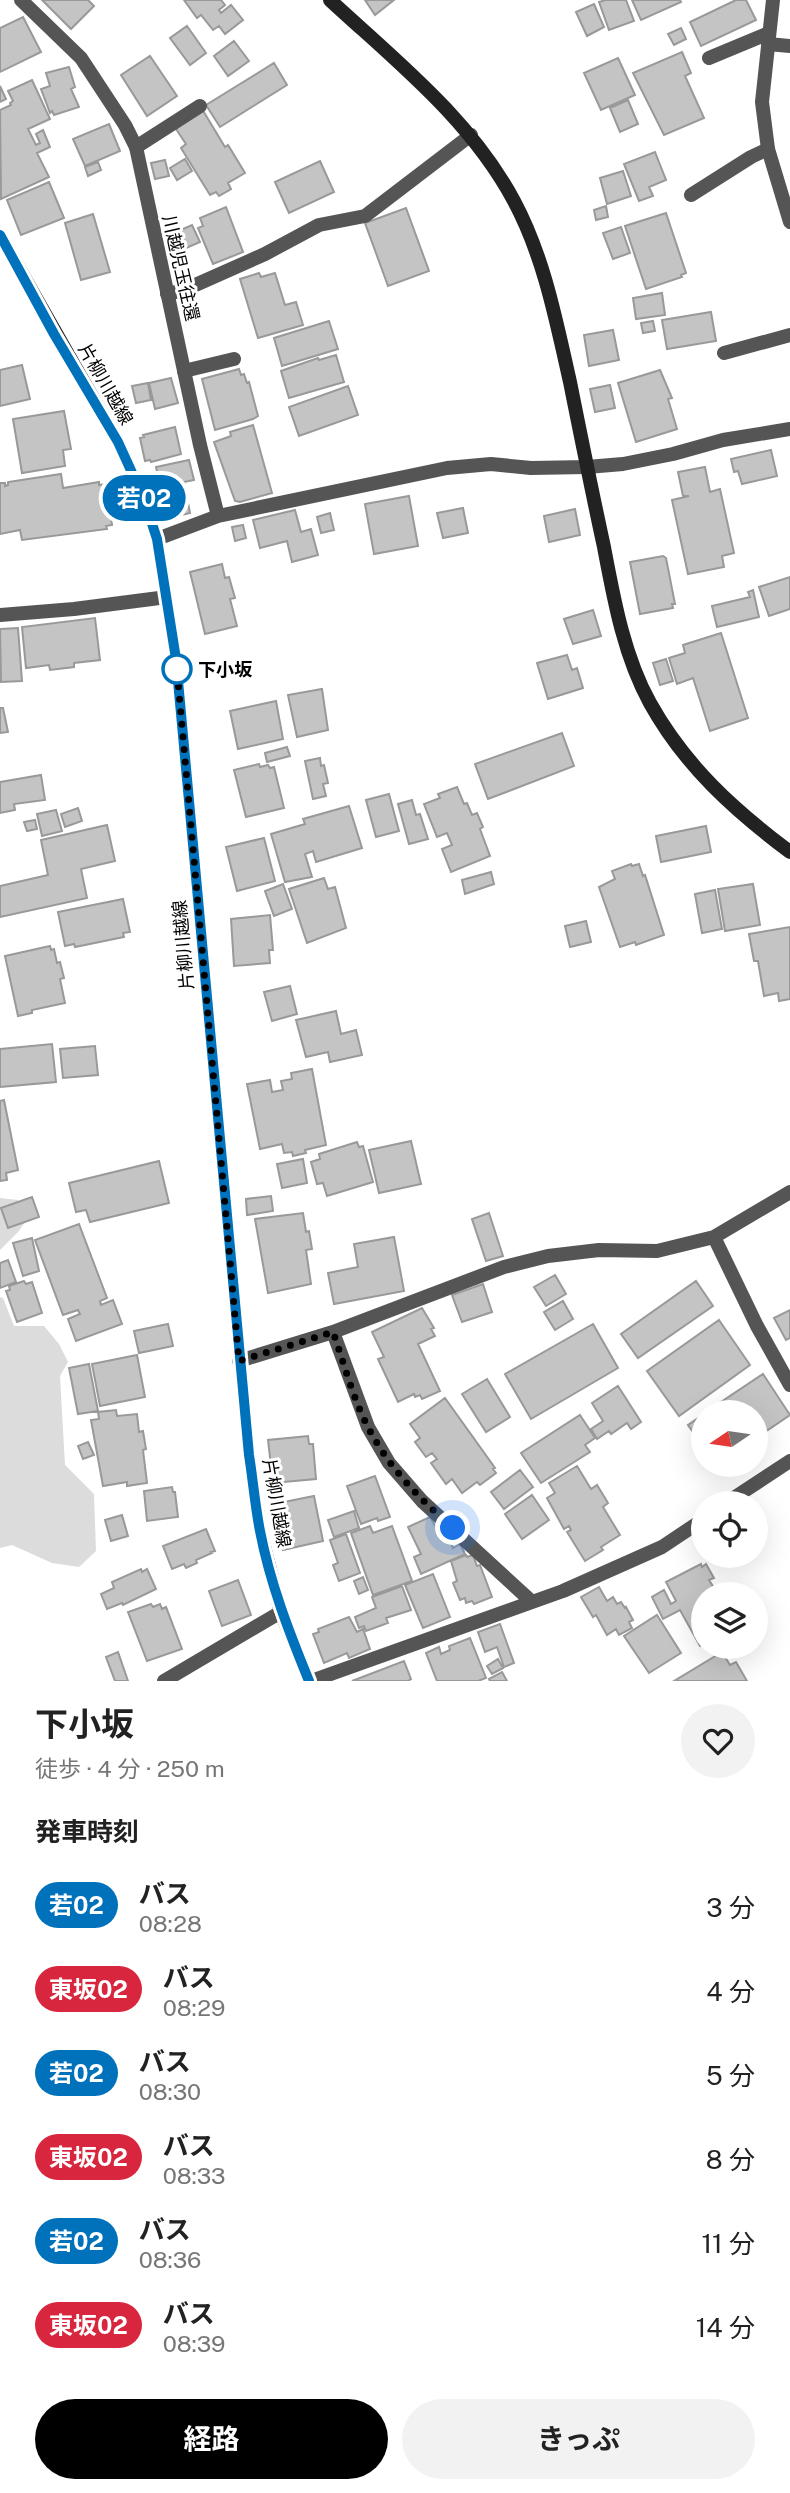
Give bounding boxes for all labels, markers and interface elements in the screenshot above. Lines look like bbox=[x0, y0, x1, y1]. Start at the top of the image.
street label: 川越児玉往還 bbox=[159, 213, 203, 323]
street label: 片柳川越線 bbox=[74, 340, 138, 428]
line badge: 若02 bbox=[104, 475, 184, 521]
text: 若02 bbox=[117, 484, 171, 512]
marker: 下小坂 bbox=[162, 654, 192, 684]
place label: 下小坂 bbox=[198, 659, 253, 680]
street label: 片柳川越線 bbox=[169, 899, 197, 991]
north arrow bbox=[691, 1400, 768, 1477]
map controls bbox=[691, 1400, 768, 1659]
street label: 片柳川越線 bbox=[259, 1457, 295, 1549]
button: locate bbox=[691, 1491, 768, 1568]
your location bbox=[435, 1510, 470, 1545]
button: layers bbox=[691, 1582, 768, 1659]
button: heart bbox=[681, 1704, 755, 1778]
text: 下小坂 bbox=[35, 1705, 134, 1743]
text: 徒歩 · 4 分 · 250 m bbox=[35, 1755, 225, 1782]
text: 発車時刻 bbox=[35, 1816, 139, 1847]
text: バス bbox=[139, 1878, 191, 1909]
text: 若02 bbox=[49, 1891, 104, 1919]
text: 3 分 bbox=[706, 1892, 755, 1923]
text: 08:28 bbox=[139, 1910, 202, 1937]
text: バス bbox=[163, 1962, 215, 1993]
text: 東坂02 bbox=[49, 1975, 128, 2003]
text: 4 分 bbox=[706, 1976, 755, 2007]
text: 08:29 bbox=[163, 1994, 225, 2021]
text: バス bbox=[139, 2046, 191, 2077]
text: 若02 bbox=[49, 2059, 104, 2087]
text: 5 分 bbox=[706, 2060, 755, 2091]
text: 08:30 bbox=[139, 2078, 201, 2105]
text: バス bbox=[163, 2130, 215, 2161]
text: 東坂02 bbox=[49, 2143, 128, 2171]
text: 8 分 bbox=[706, 2144, 755, 2175]
text: 08:33 bbox=[163, 2162, 226, 2189]
text: バス bbox=[139, 2214, 191, 2245]
text: 若02 bbox=[49, 2227, 104, 2255]
text: 11 分 bbox=[702, 2228, 755, 2259]
text: 08:36 bbox=[139, 2246, 201, 2273]
text: バス bbox=[163, 2298, 215, 2329]
text: 東坂02 bbox=[49, 2311, 128, 2339]
text: 14 分 bbox=[696, 2312, 755, 2343]
text: 08:39 bbox=[163, 2330, 225, 2357]
button: 経路 bbox=[35, 2399, 388, 2479]
button: きっぷ bbox=[402, 2399, 755, 2479]

